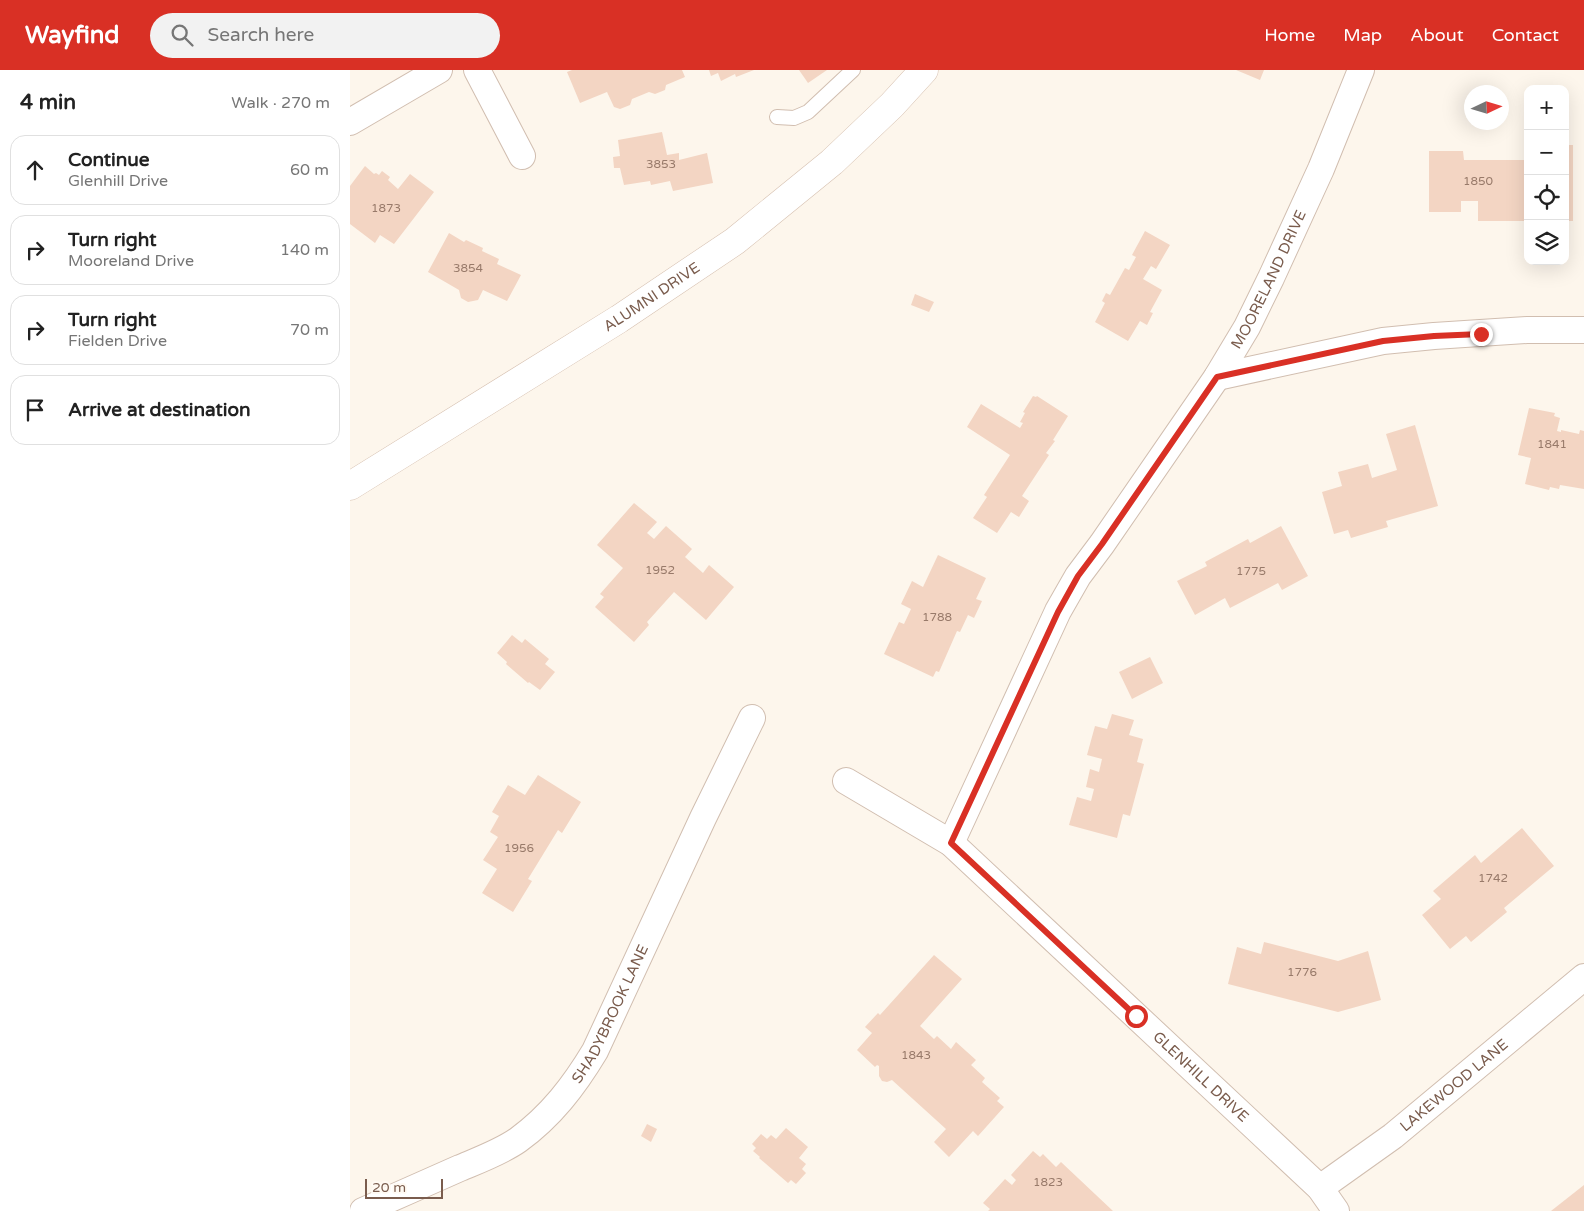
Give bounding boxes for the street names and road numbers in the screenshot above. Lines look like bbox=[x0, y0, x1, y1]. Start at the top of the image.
street label: MOORELAND DRIVE bbox=[1227, 207, 1310, 352]
street label: ALUMNI DRIVE bbox=[600, 258, 703, 335]
street label: SHADYBROOK LANE bbox=[568, 942, 652, 1087]
street label: GLENHILL DRIVE bbox=[1149, 1027, 1253, 1126]
street label: LAKEWOOD LANE bbox=[1396, 1035, 1512, 1135]

